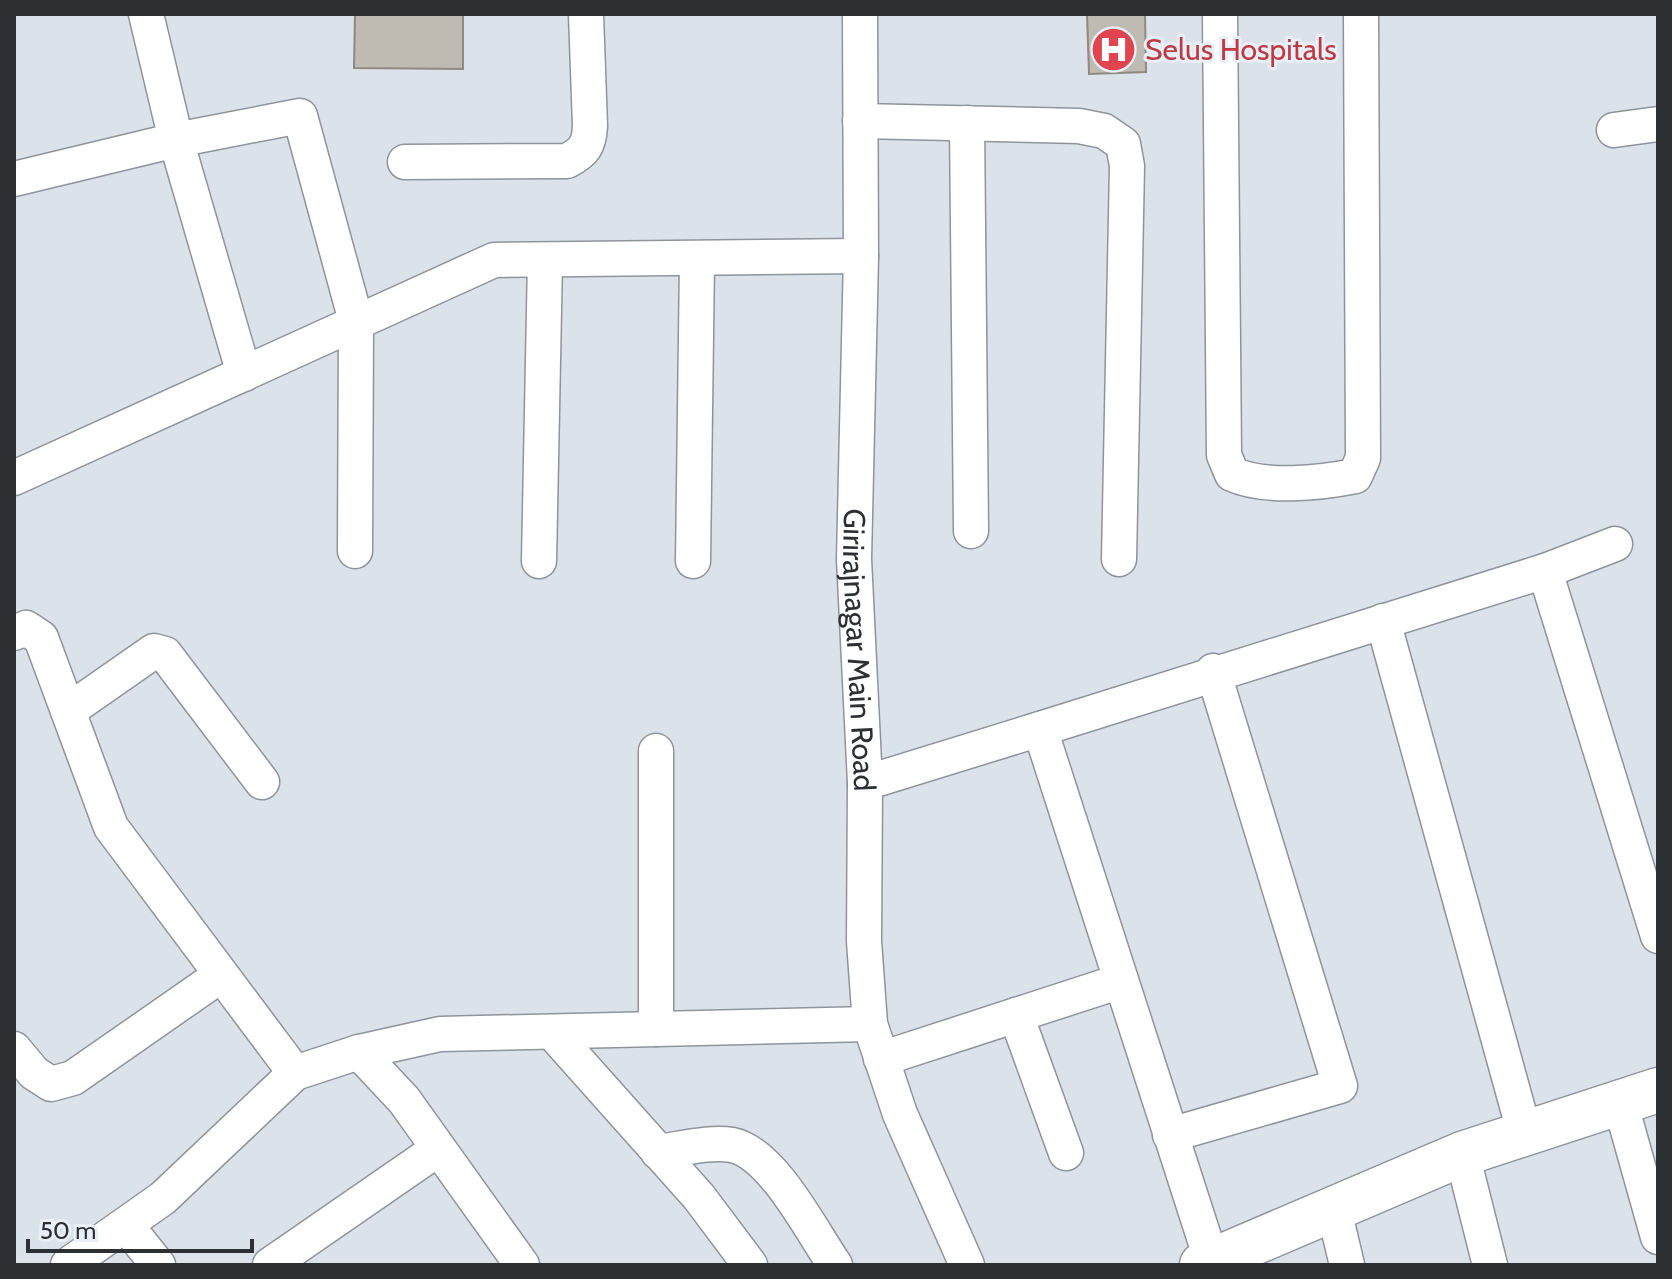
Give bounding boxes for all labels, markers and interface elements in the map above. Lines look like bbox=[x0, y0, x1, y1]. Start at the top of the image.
hospital icon: Selus Hospitals bbox=[1090, 25, 1138, 73]
place label: Selus Hospitals bbox=[1145, 31, 1337, 68]
street label: Girirajnagar Main Road bbox=[835, 508, 884, 792]
scale bar bbox=[28, 1203, 252, 1253]
text: 50 m bbox=[40, 1216, 96, 1245]

